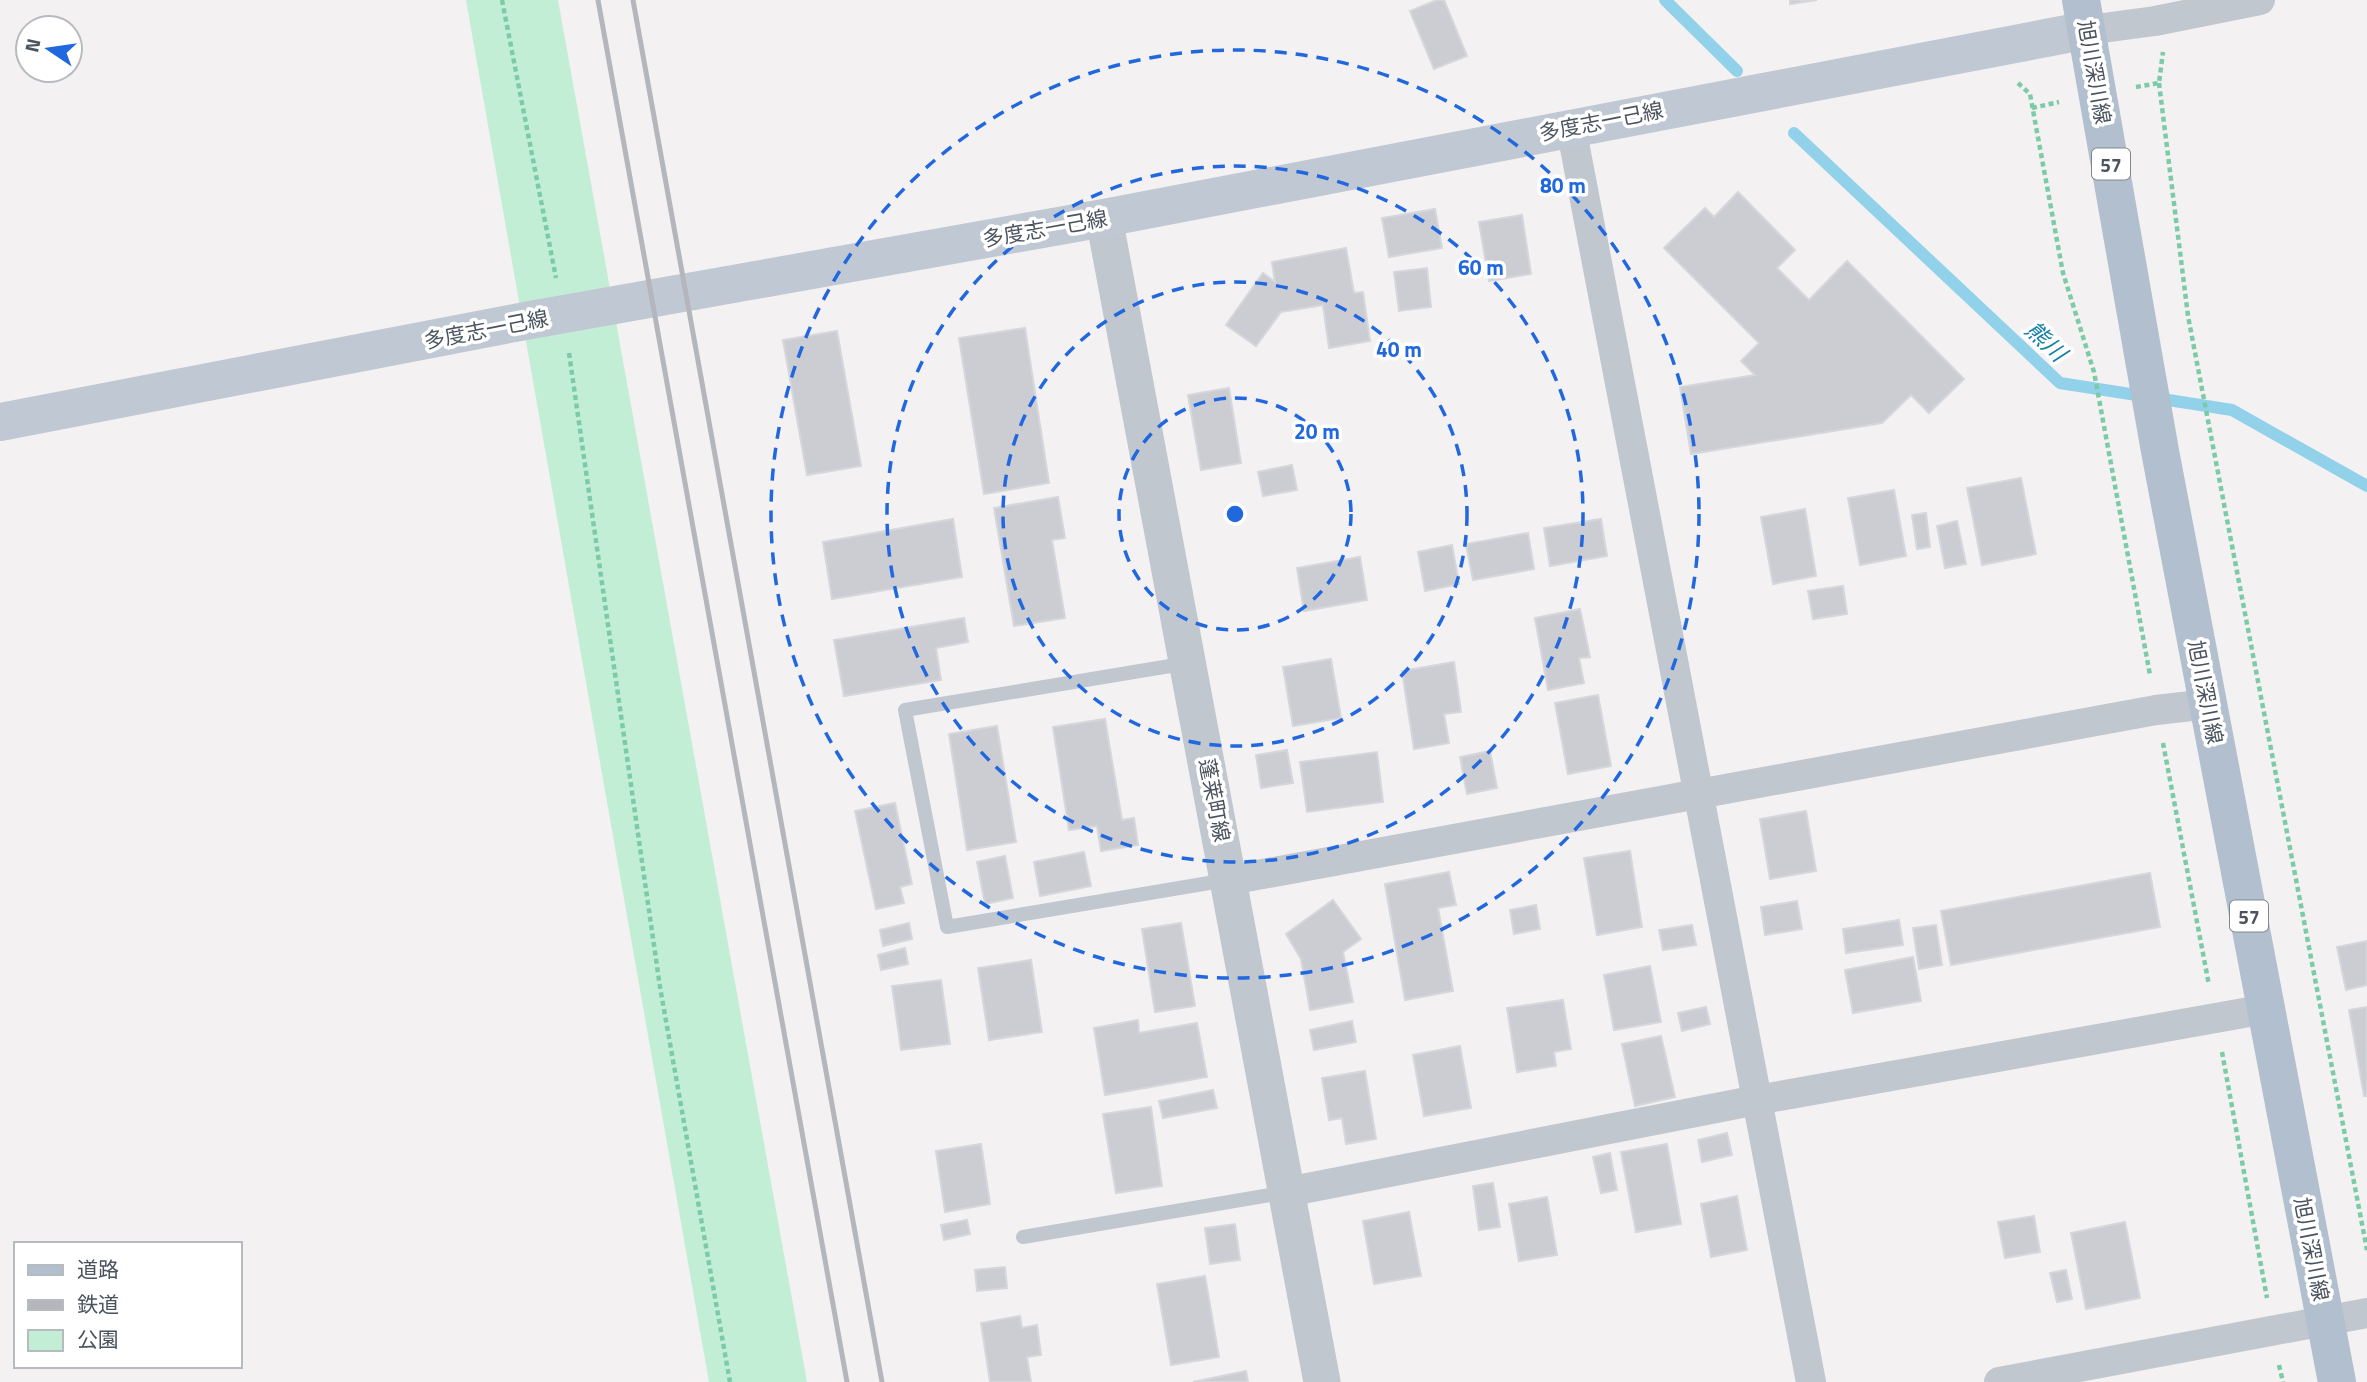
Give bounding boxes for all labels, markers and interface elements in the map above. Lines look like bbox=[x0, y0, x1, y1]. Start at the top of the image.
north arrow bbox=[14, 14, 84, 84]
street label: 旭川深川線 bbox=[2070, 18, 2120, 126]
text: N bbox=[16, 35, 48, 55]
street label: 多度志一己線 bbox=[1536, 93, 1666, 149]
road number: 57 bbox=[2092, 148, 2130, 180]
text: 80 m bbox=[1540, 169, 1586, 201]
street label: 多度志一己線 bbox=[980, 201, 1110, 255]
text: 60 m bbox=[1458, 251, 1504, 283]
street label: 多度志一己線 bbox=[421, 301, 551, 357]
water label: 熊川 bbox=[2017, 313, 2077, 372]
text: 40 m bbox=[1376, 333, 1422, 365]
text: 20 m bbox=[1294, 415, 1340, 447]
centre of rings bbox=[1223, 502, 1247, 526]
street label: 旭川深川線 bbox=[2180, 637, 2232, 747]
street label: 蓬莱町線 bbox=[1191, 756, 1239, 844]
road number: 57 bbox=[2230, 900, 2268, 932]
street label: 旭川深川線 bbox=[2286, 1194, 2338, 1304]
legend bbox=[14, 1242, 242, 1368]
text: 道路 bbox=[77, 1253, 119, 1285]
text: 鉄道 bbox=[77, 1288, 119, 1320]
text: 公園 bbox=[77, 1323, 119, 1355]

